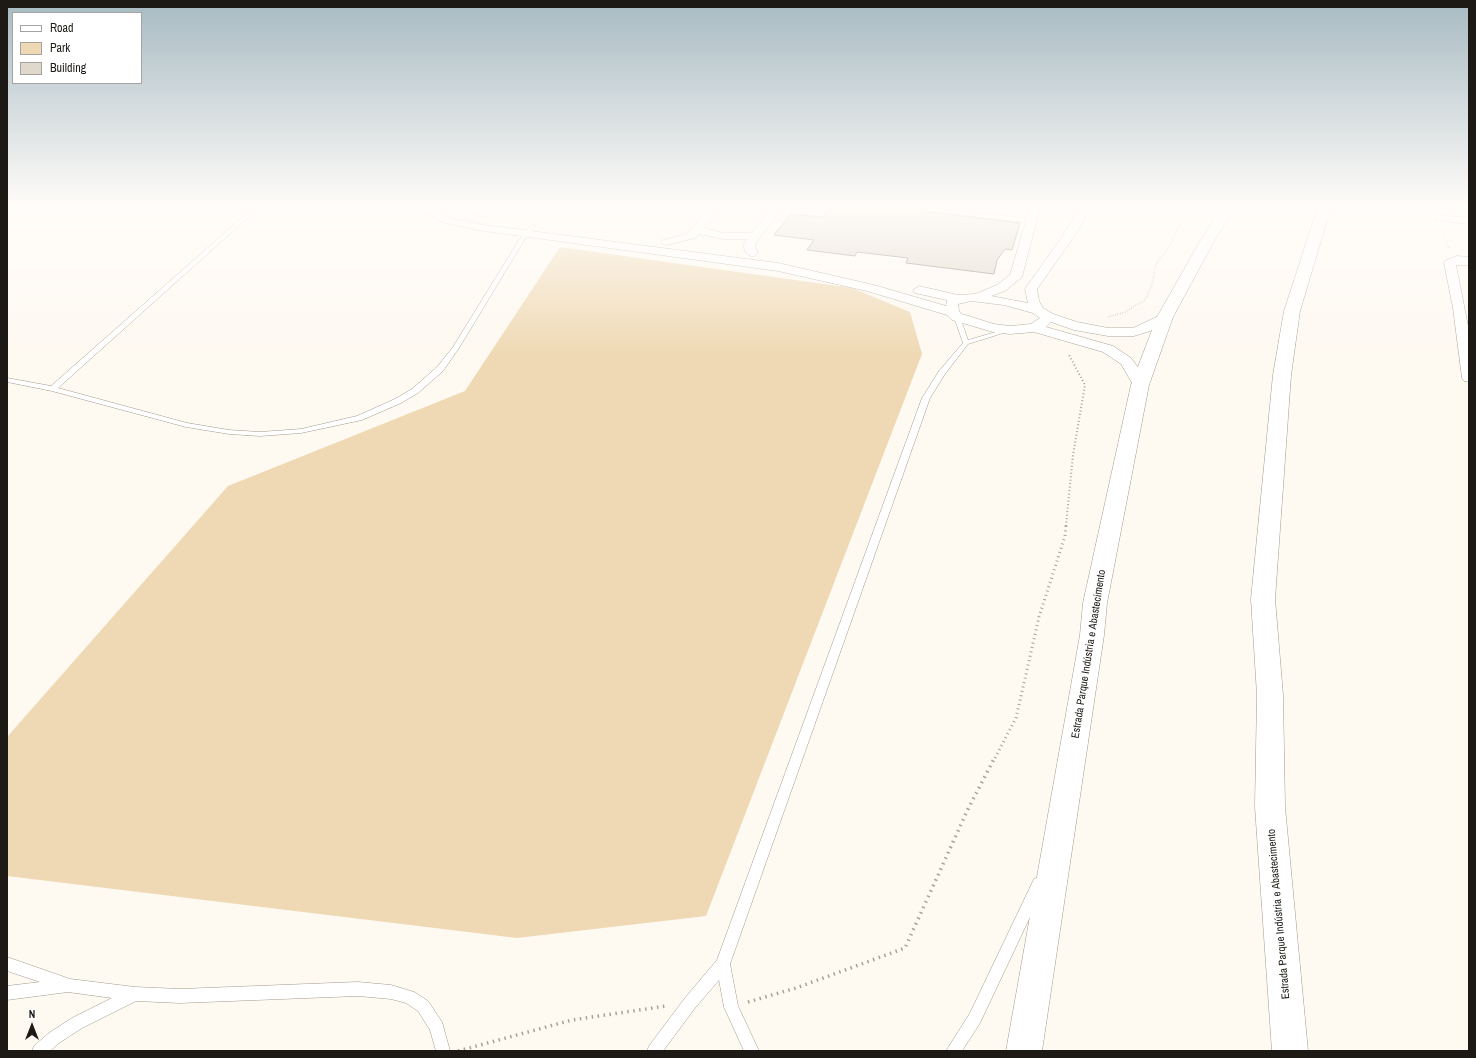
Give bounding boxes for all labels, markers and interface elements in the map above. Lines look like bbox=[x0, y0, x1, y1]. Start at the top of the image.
legend bbox=[12, 12, 142, 84]
text: Road bbox=[50, 20, 74, 36]
text: Park bbox=[50, 40, 70, 56]
text: Building bbox=[50, 60, 86, 76]
street label: Estrada Parque Indústria e Abastecimento bbox=[1069, 569, 1109, 739]
street label: Estrada Parque Indústria e Abastecimento bbox=[1265, 829, 1293, 999]
north arrow bbox=[12, 1006, 52, 1046]
text: N bbox=[29, 1007, 35, 1021]

